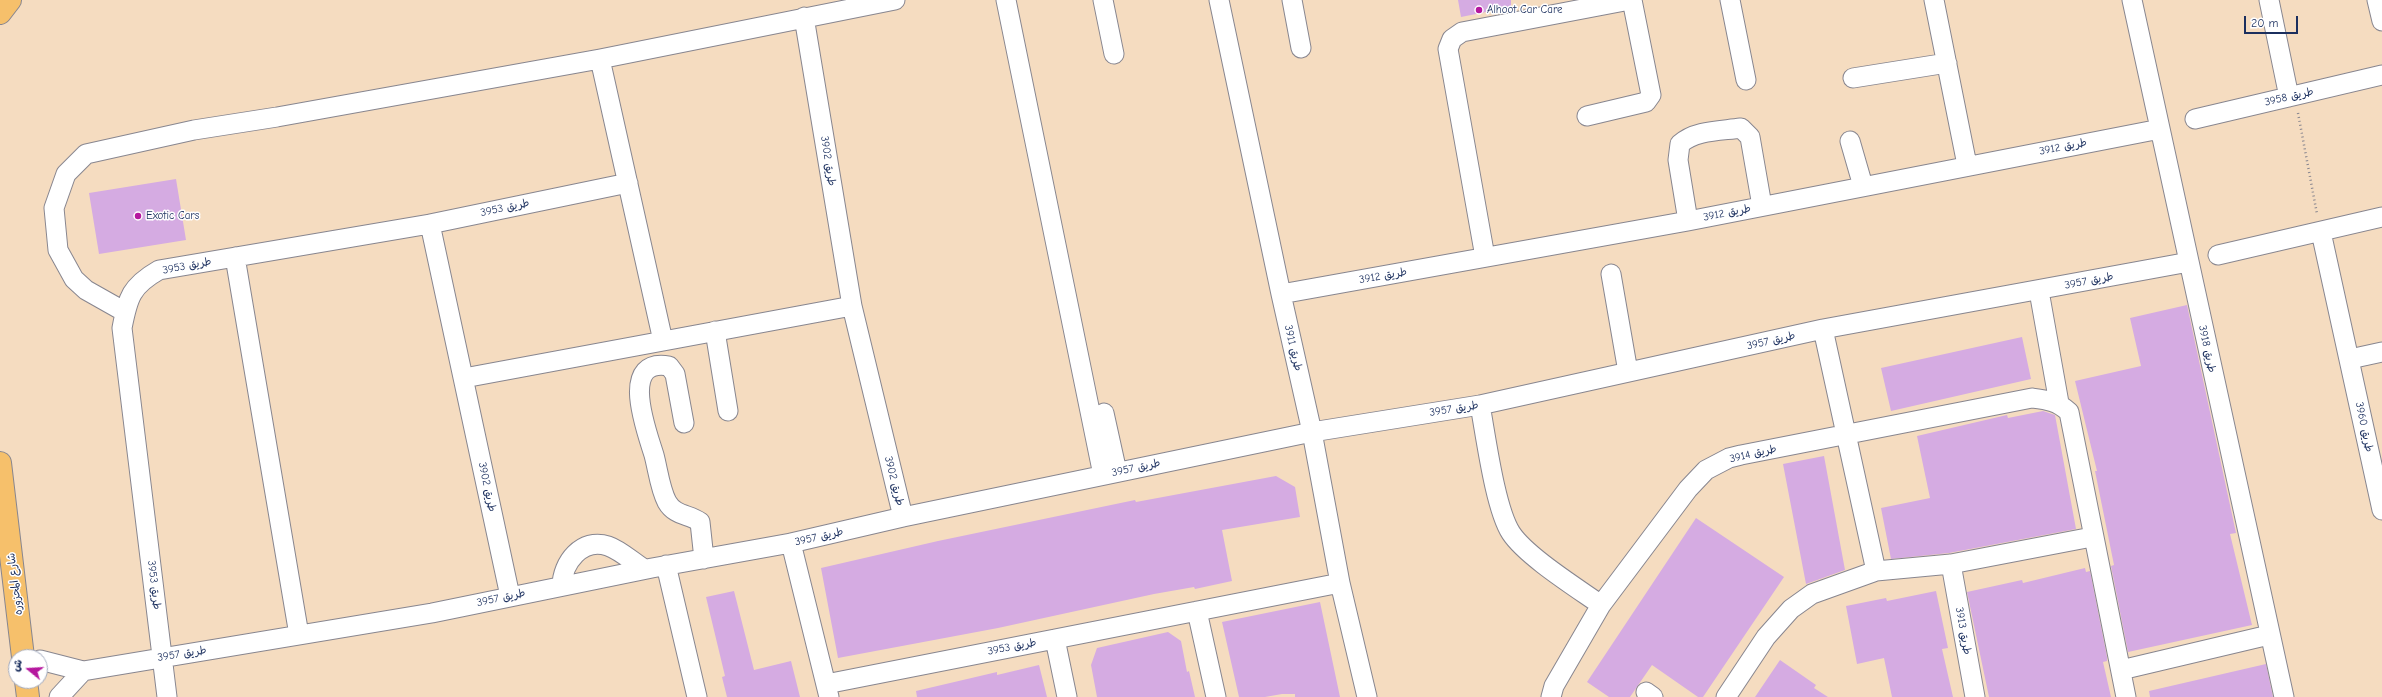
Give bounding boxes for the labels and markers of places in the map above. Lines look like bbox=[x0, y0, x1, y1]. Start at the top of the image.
place label: Alhoot Car Care bbox=[1487, 3, 1563, 17]
marker: Alhoot Car Care bbox=[1474, 5, 1484, 15]
place label: Exotic Cars bbox=[146, 209, 199, 223]
marker: Exotic Cars bbox=[133, 211, 143, 221]

